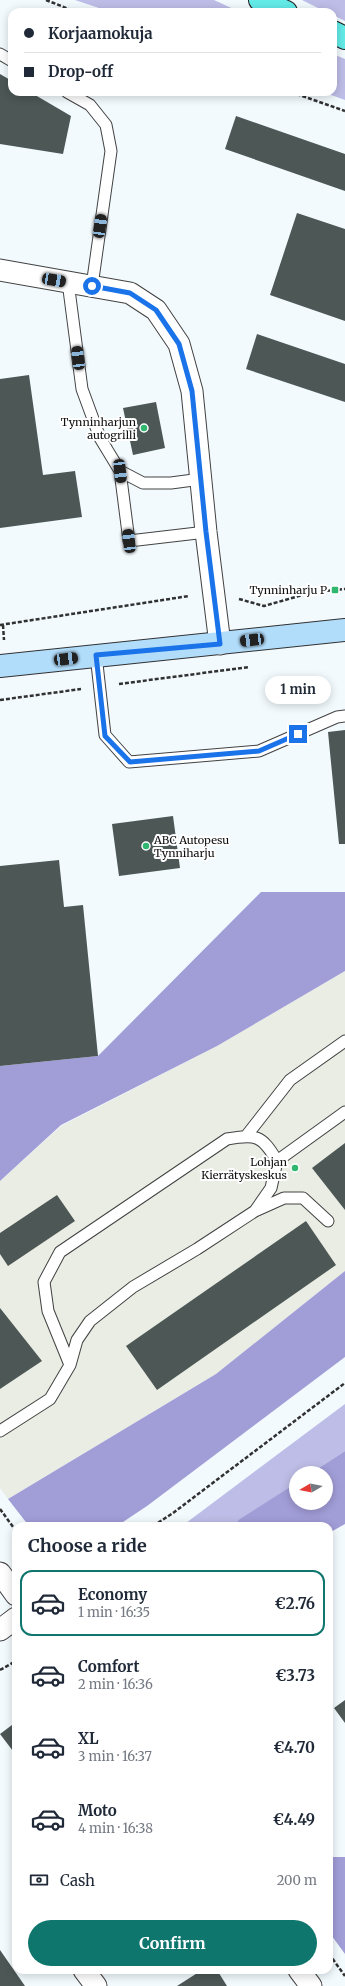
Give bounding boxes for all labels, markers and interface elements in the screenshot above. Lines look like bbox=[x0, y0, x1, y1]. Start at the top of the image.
text: Korjaamokuja bbox=[48, 24, 153, 43]
text: Drop-off bbox=[48, 62, 113, 81]
car bbox=[92, 213, 108, 239]
car bbox=[41, 272, 67, 288]
route start bbox=[83, 277, 101, 295]
car bbox=[71, 345, 85, 371]
place label: Tynninharjun autogrilli bbox=[61, 415, 137, 442]
marker: Tynninharjun autogrilli bbox=[139, 423, 149, 433]
car bbox=[113, 458, 127, 484]
car bbox=[122, 528, 136, 554]
place label: Tynninharju P bbox=[249, 583, 327, 597]
marker: Tynninharju P bbox=[330, 585, 340, 595]
car bbox=[239, 633, 265, 647]
car bbox=[53, 652, 79, 666]
callout: 1 min bbox=[265, 676, 331, 704]
text: 1 min bbox=[280, 681, 316, 698]
route end bbox=[289, 725, 307, 743]
place label: ABC Autopesu Tynniharju bbox=[153, 833, 229, 860]
marker: ABC Autopesu Tynniharju bbox=[141, 841, 151, 851]
place label: Lohjan Kierrätyskeskus bbox=[201, 1155, 288, 1182]
marker: Lohjan Kierrätyskeskus bbox=[290, 1163, 300, 1173]
north arrow bbox=[289, 1466, 333, 1510]
map controls bbox=[289, 1466, 333, 1510]
text: Choose a ride bbox=[28, 1534, 147, 1557]
icon: car bbox=[30, 1585, 66, 1621]
text: Economy bbox=[78, 1585, 147, 1604]
text: €2.76 bbox=[275, 1594, 315, 1613]
text: 1 min · 16:35 bbox=[78, 1604, 150, 1621]
icon: car bbox=[30, 1657, 66, 1693]
text: Comfort bbox=[78, 1657, 139, 1676]
text: €3.73 bbox=[275, 1666, 315, 1685]
text: 2 min · 16:36 bbox=[78, 1676, 153, 1693]
icon: car bbox=[30, 1729, 66, 1765]
text: XL bbox=[78, 1729, 99, 1748]
text: €4.70 bbox=[273, 1738, 315, 1757]
text: 3 min · 16:37 bbox=[78, 1748, 152, 1765]
icon: car bbox=[30, 1801, 66, 1837]
text: Moto bbox=[78, 1801, 117, 1820]
text: €4.49 bbox=[273, 1810, 315, 1829]
text: 4 min · 16:38 bbox=[78, 1820, 153, 1837]
icon: cash bbox=[28, 1869, 50, 1891]
text: Cash bbox=[60, 1871, 95, 1890]
text: 200 m bbox=[277, 1872, 317, 1889]
button: Confirm bbox=[28, 1920, 317, 1966]

